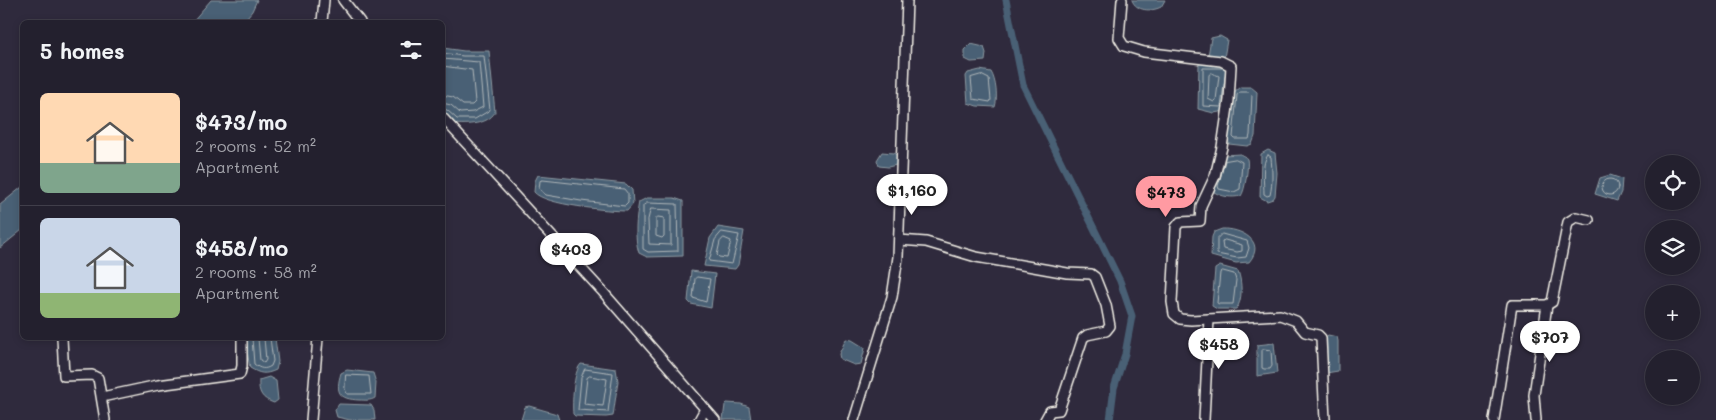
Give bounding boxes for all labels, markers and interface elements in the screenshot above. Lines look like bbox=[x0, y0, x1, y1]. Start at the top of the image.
icon: filters bbox=[397, 36, 425, 64]
text: 5 homes bbox=[40, 37, 125, 64]
text: $473/mo bbox=[195, 108, 287, 135]
icon: home bbox=[80, 113, 140, 173]
text: 2 rooms · 52 m² bbox=[195, 135, 316, 156]
map controls bbox=[1645, 155, 1700, 405]
button: locate bbox=[1645, 155, 1700, 210]
text: Apartment bbox=[195, 156, 280, 177]
pin: $1,160 bbox=[871, 174, 953, 216]
pin: $473 bbox=[1136, 176, 1196, 218]
text: $1,160 bbox=[888, 179, 936, 200]
text: $473 bbox=[1147, 181, 1185, 202]
button: layers bbox=[1645, 220, 1700, 275]
pin: $403 bbox=[541, 232, 601, 275]
text: $458/mo bbox=[195, 234, 288, 261]
icon: home bbox=[80, 238, 140, 298]
text: $403 bbox=[551, 238, 591, 259]
text: 2 rooms · 58 m² bbox=[195, 261, 317, 282]
text: Apartment bbox=[195, 282, 280, 303]
button: + bbox=[1645, 285, 1700, 340]
pin: $707 bbox=[1520, 320, 1580, 363]
text: $707 bbox=[1531, 326, 1569, 347]
pin: $458 bbox=[1189, 328, 1249, 370]
text: $458 bbox=[1199, 333, 1239, 354]
button: − bbox=[1645, 350, 1700, 405]

